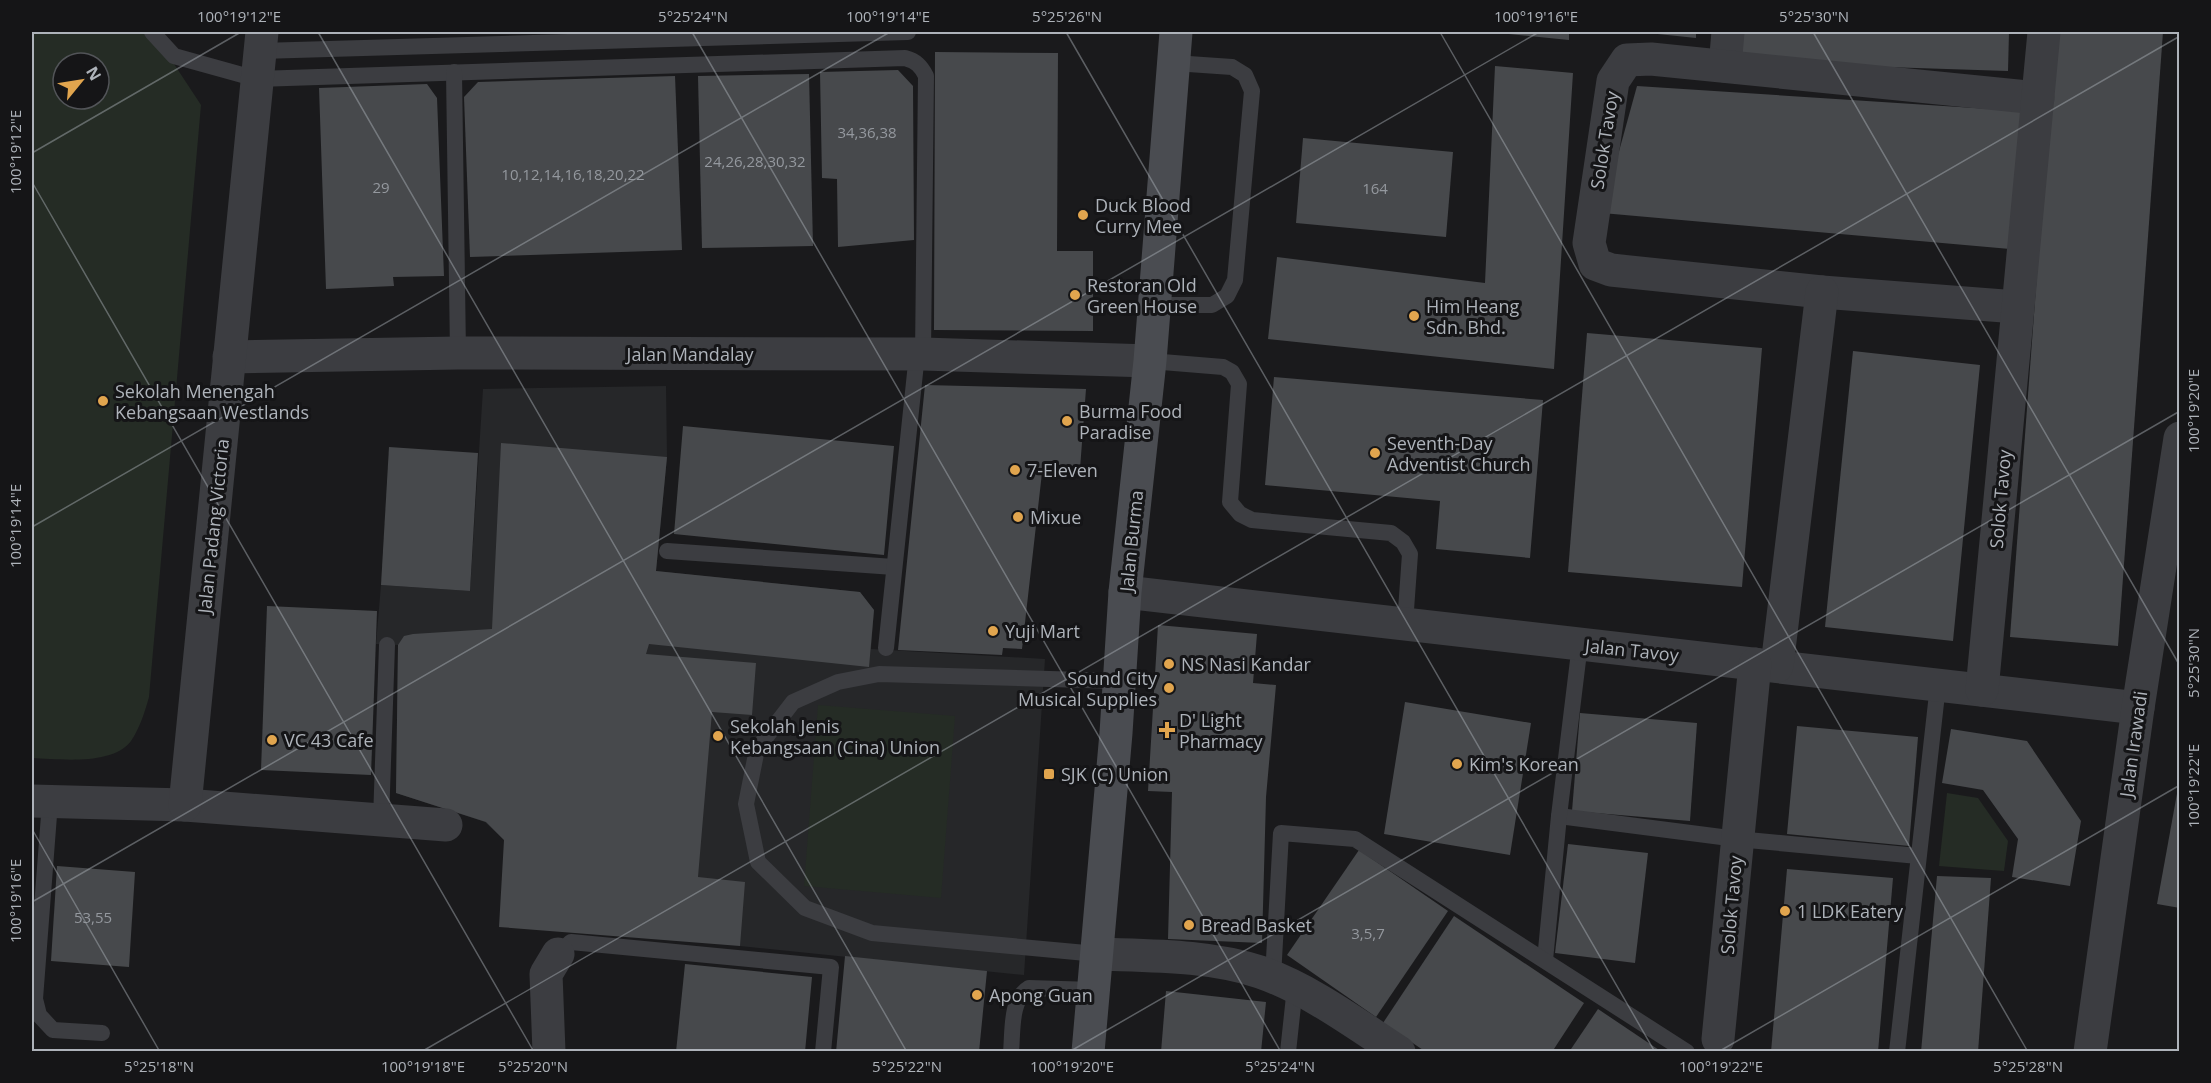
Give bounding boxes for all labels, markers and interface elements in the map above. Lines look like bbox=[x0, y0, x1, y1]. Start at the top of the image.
text: 100°19'12"E bbox=[197, 6, 281, 26]
text: 5°25'24"N bbox=[658, 6, 728, 26]
text: 100°19'14"E bbox=[846, 6, 930, 26]
text: 5°25'26"N bbox=[1032, 6, 1102, 26]
text: 100°19'16"E bbox=[1494, 6, 1578, 26]
text: 5°25'30"N bbox=[1779, 6, 1849, 26]
north arrow bbox=[51, 51, 111, 111]
text: N bbox=[81, 62, 107, 85]
street label: Solok Tavoy bbox=[1584, 88, 1624, 191]
text: 100°19'12"E bbox=[5, 110, 25, 194]
house number: 34,36,38 bbox=[837, 122, 897, 142]
house number: 24,26,28,30,32 bbox=[704, 151, 806, 171]
house number: 10,12,14,16,18,20,22 bbox=[501, 164, 645, 184]
house number: 29 bbox=[372, 177, 390, 197]
house number: 164 bbox=[1362, 178, 1388, 198]
place label: Duck Blood Curry Mee bbox=[1095, 193, 1191, 238]
marker: Duck Blood Curry Mee bbox=[1076, 208, 1090, 222]
place label: Restoran Old Green House bbox=[1087, 273, 1197, 318]
marker: Restoran Old Green House bbox=[1068, 288, 1082, 302]
place label: Him Heang Sdn. Bhd. bbox=[1426, 294, 1520, 339]
marker: Him Heang Sdn. Bhd. bbox=[1407, 309, 1421, 323]
street label: Jalan Mandalay bbox=[625, 342, 754, 366]
text: 100°19'20"E bbox=[2183, 369, 2203, 453]
place label: Sekolah Menengah Kebangsaan Westlands bbox=[115, 379, 309, 424]
marker: Sekolah Menengah Kebangsaan Westlands bbox=[96, 394, 110, 408]
place label: Burma Food Paradise bbox=[1079, 399, 1182, 444]
marker: Burma Food Paradise bbox=[1060, 414, 1074, 428]
place label: Seventh-Day Adventist Church bbox=[1387, 431, 1531, 476]
street label: Jalan Padang Victoria bbox=[192, 437, 234, 617]
marker: Seventh-Day Adventist Church bbox=[1368, 446, 1382, 460]
street label: Solok Tavoy bbox=[1984, 448, 2016, 549]
place label: 7-Eleven bbox=[1027, 458, 1098, 482]
marker: 7-Eleven bbox=[1008, 463, 1022, 477]
text: 100°19'14"E bbox=[5, 484, 25, 568]
street label: Jalan Burma bbox=[1114, 489, 1148, 595]
place label: Mixue bbox=[1030, 505, 1081, 529]
marker: Mixue bbox=[1011, 510, 1025, 524]
place label: Yuji Mart bbox=[1005, 619, 1080, 643]
marker: Yuji Mart bbox=[986, 624, 1000, 638]
text: 5°25'30"N bbox=[2183, 628, 2203, 698]
street label: Jalan Tavoy bbox=[1582, 633, 1681, 667]
place label: NS Nasi Kandar bbox=[1181, 652, 1312, 676]
marker: NS Nasi Kandar bbox=[1162, 657, 1176, 671]
place label: Sound City Musical Supplies bbox=[1018, 666, 1158, 711]
marker: Sound City Musical Supplies bbox=[1162, 681, 1176, 695]
street label: Jalan Irawadi bbox=[2113, 689, 2152, 801]
place label: D' Light Pharmacy bbox=[1179, 708, 1264, 753]
place label: Sekolah Jenis Kebangsaan (Cina) Union bbox=[730, 714, 940, 759]
marker: D' Light Pharmacy bbox=[1160, 723, 1174, 737]
place label: VC 43 Cafe bbox=[284, 728, 374, 752]
marker: Sekolah Jenis Kebangsaan (Cina) Union bbox=[711, 729, 725, 743]
marker: VC 43 Cafe bbox=[265, 733, 279, 747]
text: 100°19'22"E bbox=[2183, 744, 2203, 828]
place label: Kim's Korean bbox=[1469, 752, 1579, 776]
marker: Kim's Korean bbox=[1450, 757, 1464, 771]
place label: SJK (C) Union bbox=[1061, 762, 1169, 786]
marker: SJK (C) Union bbox=[1042, 767, 1056, 781]
street label: Solok Tavoy bbox=[1715, 854, 1747, 955]
text: 100°19'16"E bbox=[5, 859, 25, 943]
place label: 1 LDK Eatery bbox=[1797, 899, 1904, 923]
marker: 1 LDK Eatery bbox=[1778, 904, 1792, 918]
house number: 53,55 bbox=[74, 907, 112, 927]
place label: Bread Basket bbox=[1201, 913, 1312, 937]
marker: Bread Basket bbox=[1182, 918, 1196, 932]
house number: 3,5,7 bbox=[1351, 923, 1385, 943]
place label: Apong Guan bbox=[989, 983, 1093, 1007]
marker: Apong Guan bbox=[970, 988, 984, 1002]
text: 5°25'18"N bbox=[124, 1056, 194, 1076]
text: 100°19'18"E bbox=[381, 1056, 465, 1076]
text: 5°25'20"N bbox=[498, 1056, 568, 1076]
text: 5°25'22"N bbox=[872, 1056, 942, 1076]
text: 100°19'20"E bbox=[1030, 1056, 1114, 1076]
text: 5°25'24"N bbox=[1245, 1056, 1315, 1076]
text: 100°19'22"E bbox=[1679, 1056, 1763, 1076]
text: 5°25'28"N bbox=[1993, 1056, 2063, 1076]

